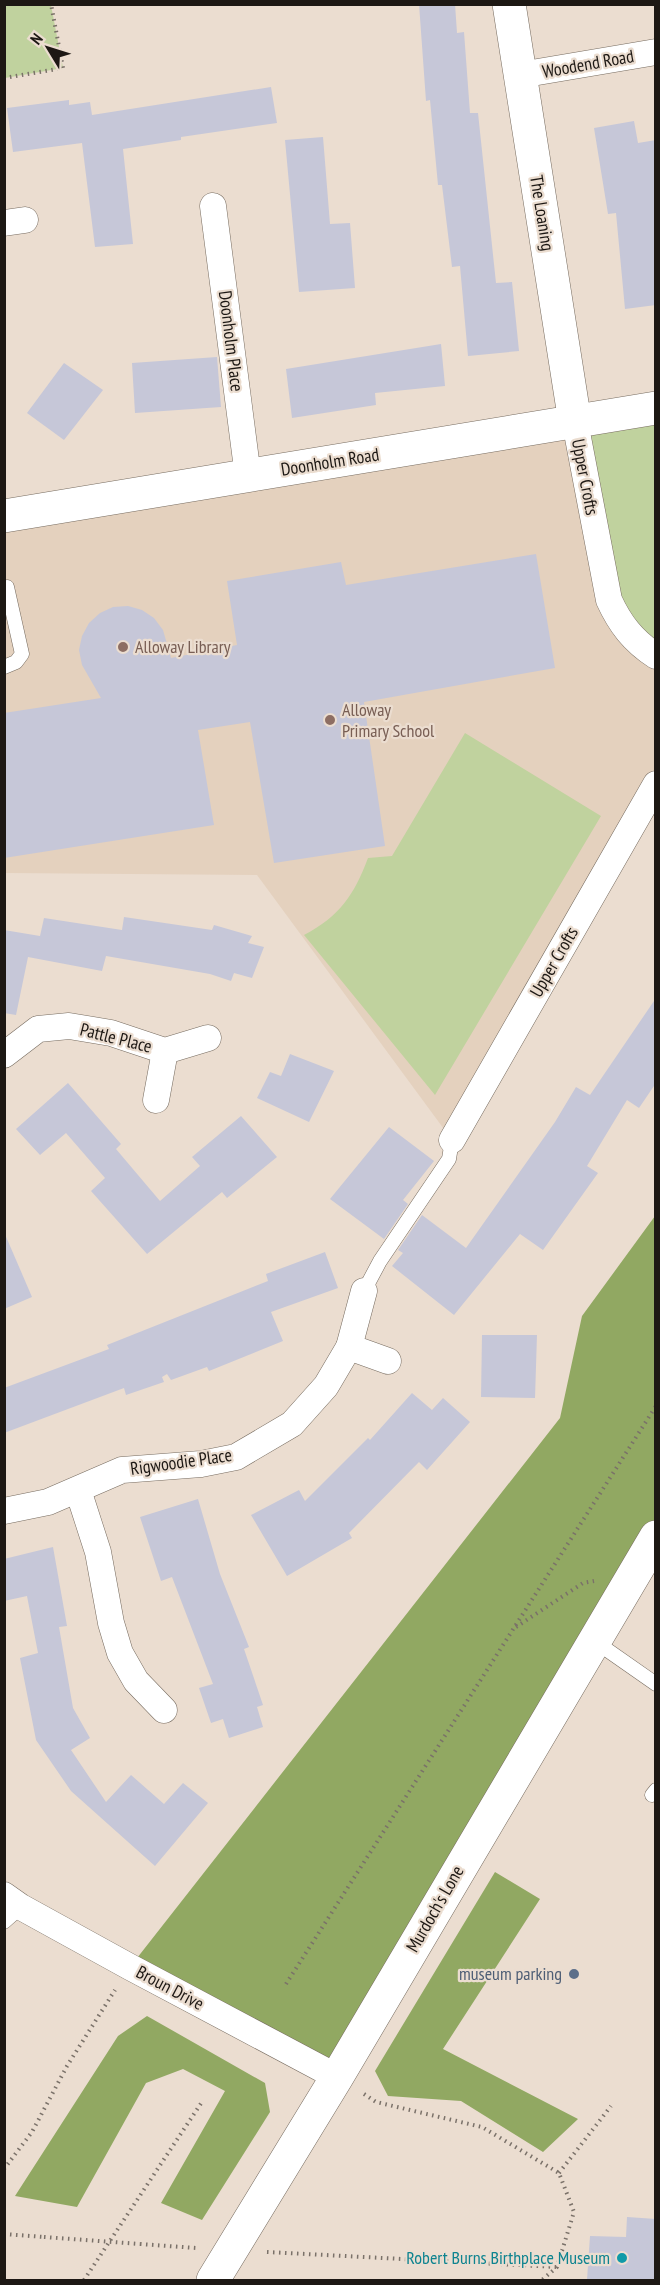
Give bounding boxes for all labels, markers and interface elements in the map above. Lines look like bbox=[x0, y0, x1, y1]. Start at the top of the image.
north arrow bbox=[18, 18, 78, 78]
text: N bbox=[26, 29, 47, 48]
street label: Woodend Road bbox=[540, 44, 635, 83]
street label: The Loaning bbox=[525, 173, 560, 252]
street label: Doonholm Place bbox=[214, 289, 249, 393]
street label: Upper Crofts bbox=[567, 437, 604, 517]
street label: Doonholm Road bbox=[279, 442, 381, 481]
place label: Alloway Library bbox=[135, 635, 231, 658]
marker: Alloway Library bbox=[116, 640, 130, 654]
place label: Alloway Primary School bbox=[342, 698, 435, 742]
marker: Alloway Primary School bbox=[323, 713, 337, 727]
street label: Upper Crofts bbox=[524, 923, 583, 1001]
street label: Pattle Place bbox=[78, 1017, 154, 1058]
street label: Rigwoodie Place bbox=[129, 1443, 233, 1480]
street label: Murdoch's Lone bbox=[401, 1861, 469, 1956]
street label: Broun Drive bbox=[132, 1960, 208, 2015]
place label: museum parking bbox=[459, 1962, 562, 1985]
marker: museum parking bbox=[567, 1967, 581, 1981]
place label: Robert Burns Birthplace Museum bbox=[406, 2246, 610, 2269]
marker: Robert Burns Birthplace Museum bbox=[615, 2251, 629, 2265]

